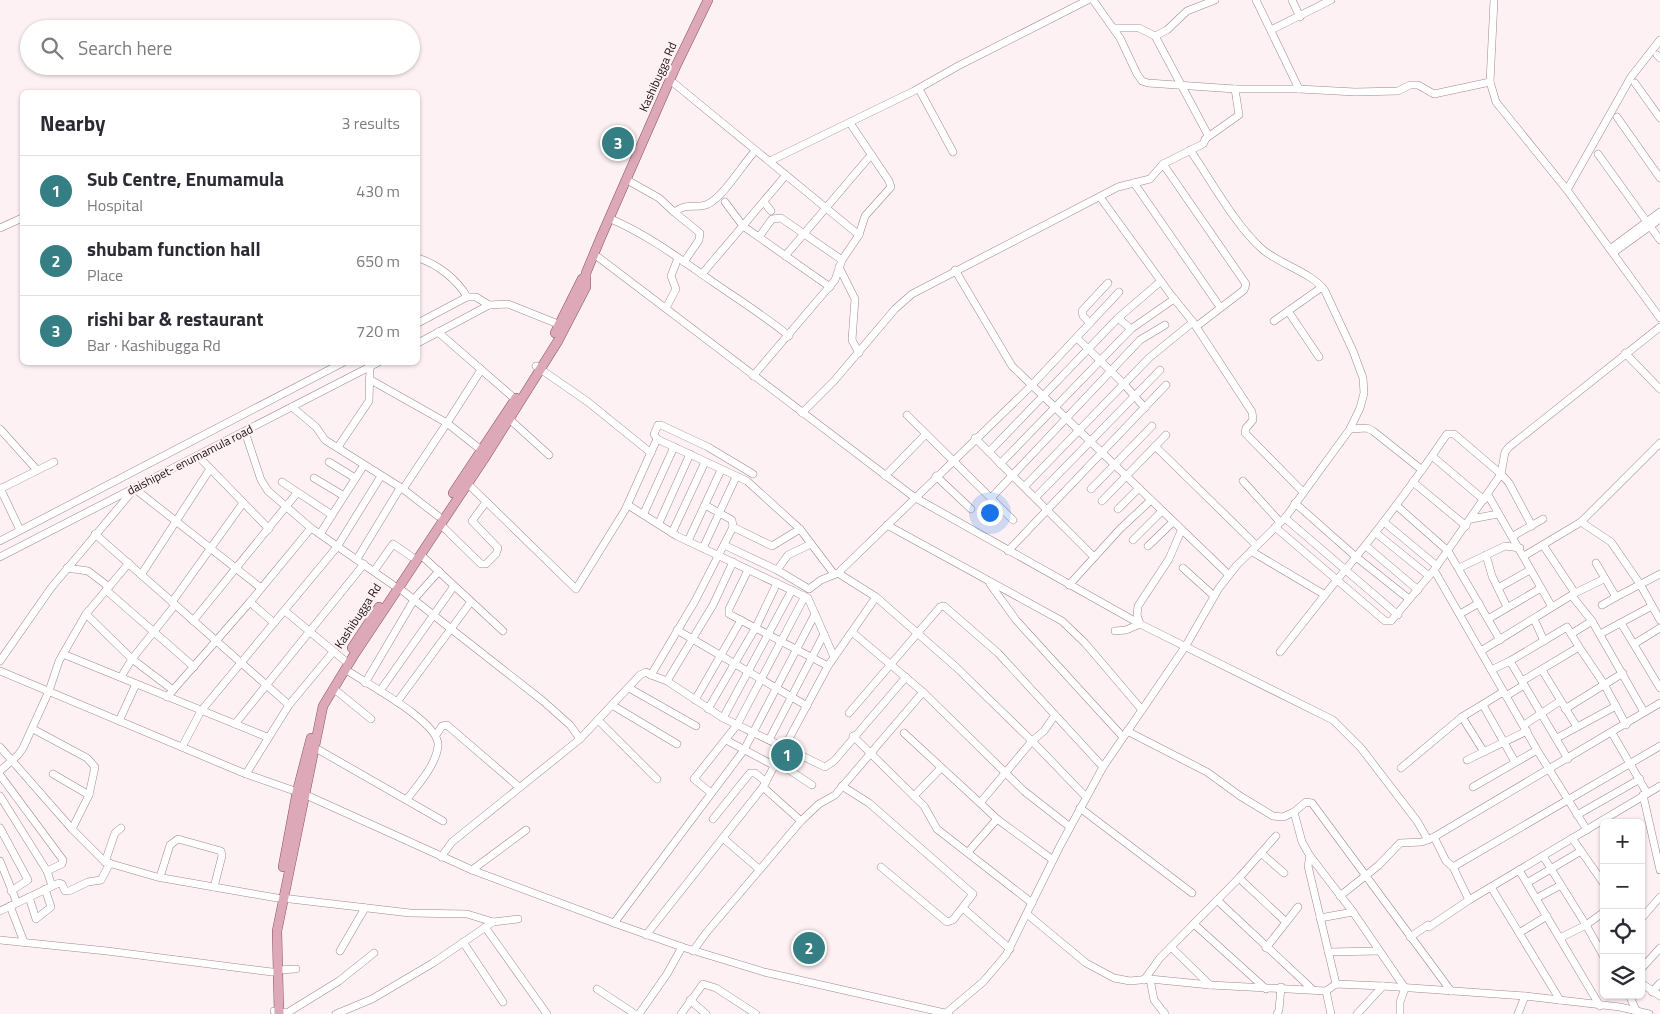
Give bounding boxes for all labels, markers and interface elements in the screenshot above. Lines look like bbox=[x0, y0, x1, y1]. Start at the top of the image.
search box bbox=[20, 20, 420, 75]
text: Search here bbox=[78, 33, 172, 62]
icon: search bbox=[38, 34, 66, 62]
street label: Kashibugga Rd bbox=[634, 39, 681, 115]
text: Nearby bbox=[40, 107, 105, 139]
text: 3 results bbox=[341, 111, 400, 135]
pin: 3 bbox=[602, 124, 634, 162]
text: Sub Centre, Enumamula bbox=[87, 164, 284, 193]
text: 1 bbox=[52, 179, 60, 203]
text: 430 m bbox=[356, 179, 400, 203]
text: Hospital bbox=[87, 193, 143, 217]
text: shubam function hall bbox=[87, 234, 261, 263]
text: 2 bbox=[52, 249, 60, 273]
text: 650 m bbox=[356, 249, 400, 273]
text: Place bbox=[87, 263, 123, 287]
text: rishi bar & restaurant bbox=[87, 304, 263, 333]
text: 3 bbox=[52, 319, 60, 343]
text: 720 m bbox=[356, 319, 400, 343]
text: Bar · Kashibugga Rd bbox=[87, 333, 221, 357]
street label: daishipet- enumamula road bbox=[123, 419, 256, 500]
your location bbox=[977, 500, 1003, 526]
street label: Kashibugga Rd bbox=[329, 579, 386, 652]
pin: 1 bbox=[771, 736, 803, 774]
map controls bbox=[1600, 819, 1645, 999]
button: + bbox=[1600, 819, 1645, 864]
button: − bbox=[1600, 864, 1645, 909]
button: locate bbox=[1600, 909, 1645, 954]
pin: 2 bbox=[793, 929, 825, 967]
button: layers bbox=[1600, 954, 1645, 999]

